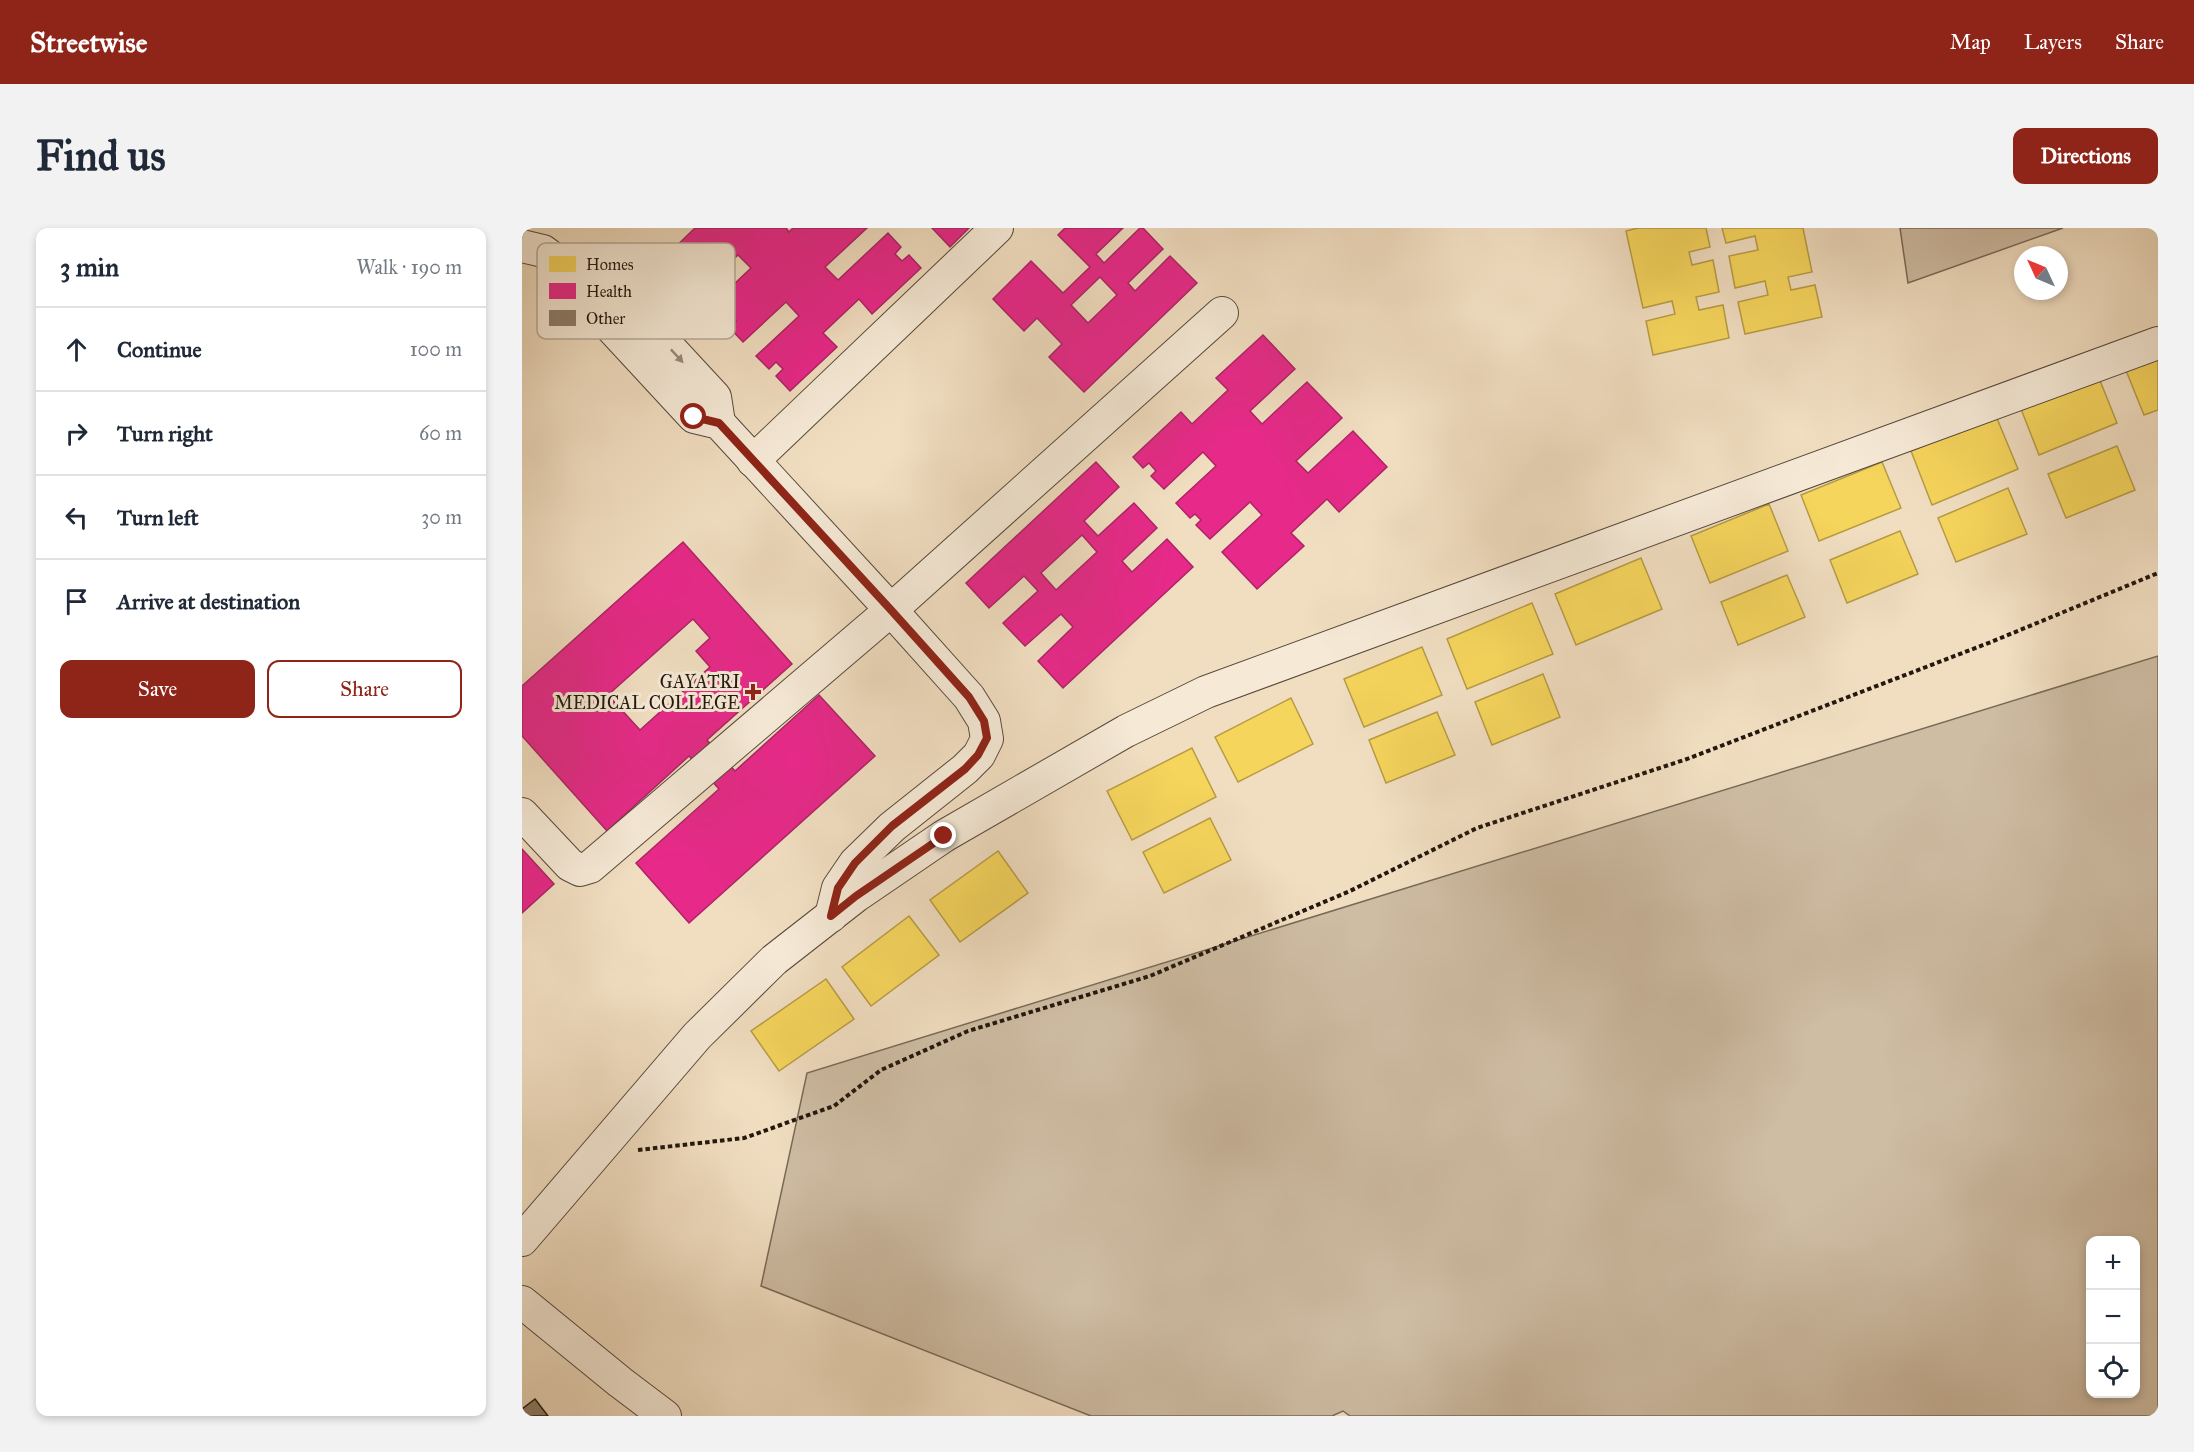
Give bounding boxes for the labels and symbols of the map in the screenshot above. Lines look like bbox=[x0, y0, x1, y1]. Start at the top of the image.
legend bbox=[537, 243, 735, 339]
north arrow bbox=[2014, 246, 2068, 300]
text: Homes bbox=[586, 255, 634, 274]
text: Health bbox=[586, 282, 632, 301]
text: Other bbox=[586, 309, 625, 328]
one-way arrow bbox=[670, 349, 684, 364]
route start bbox=[680, 403, 706, 429]
place label: GAYATRI MEDICAL COLLEGE bbox=[554, 671, 740, 714]
marker: GAYATRI MEDICAL COLLEGE bbox=[744, 683, 762, 701]
route end bbox=[930, 822, 956, 848]

